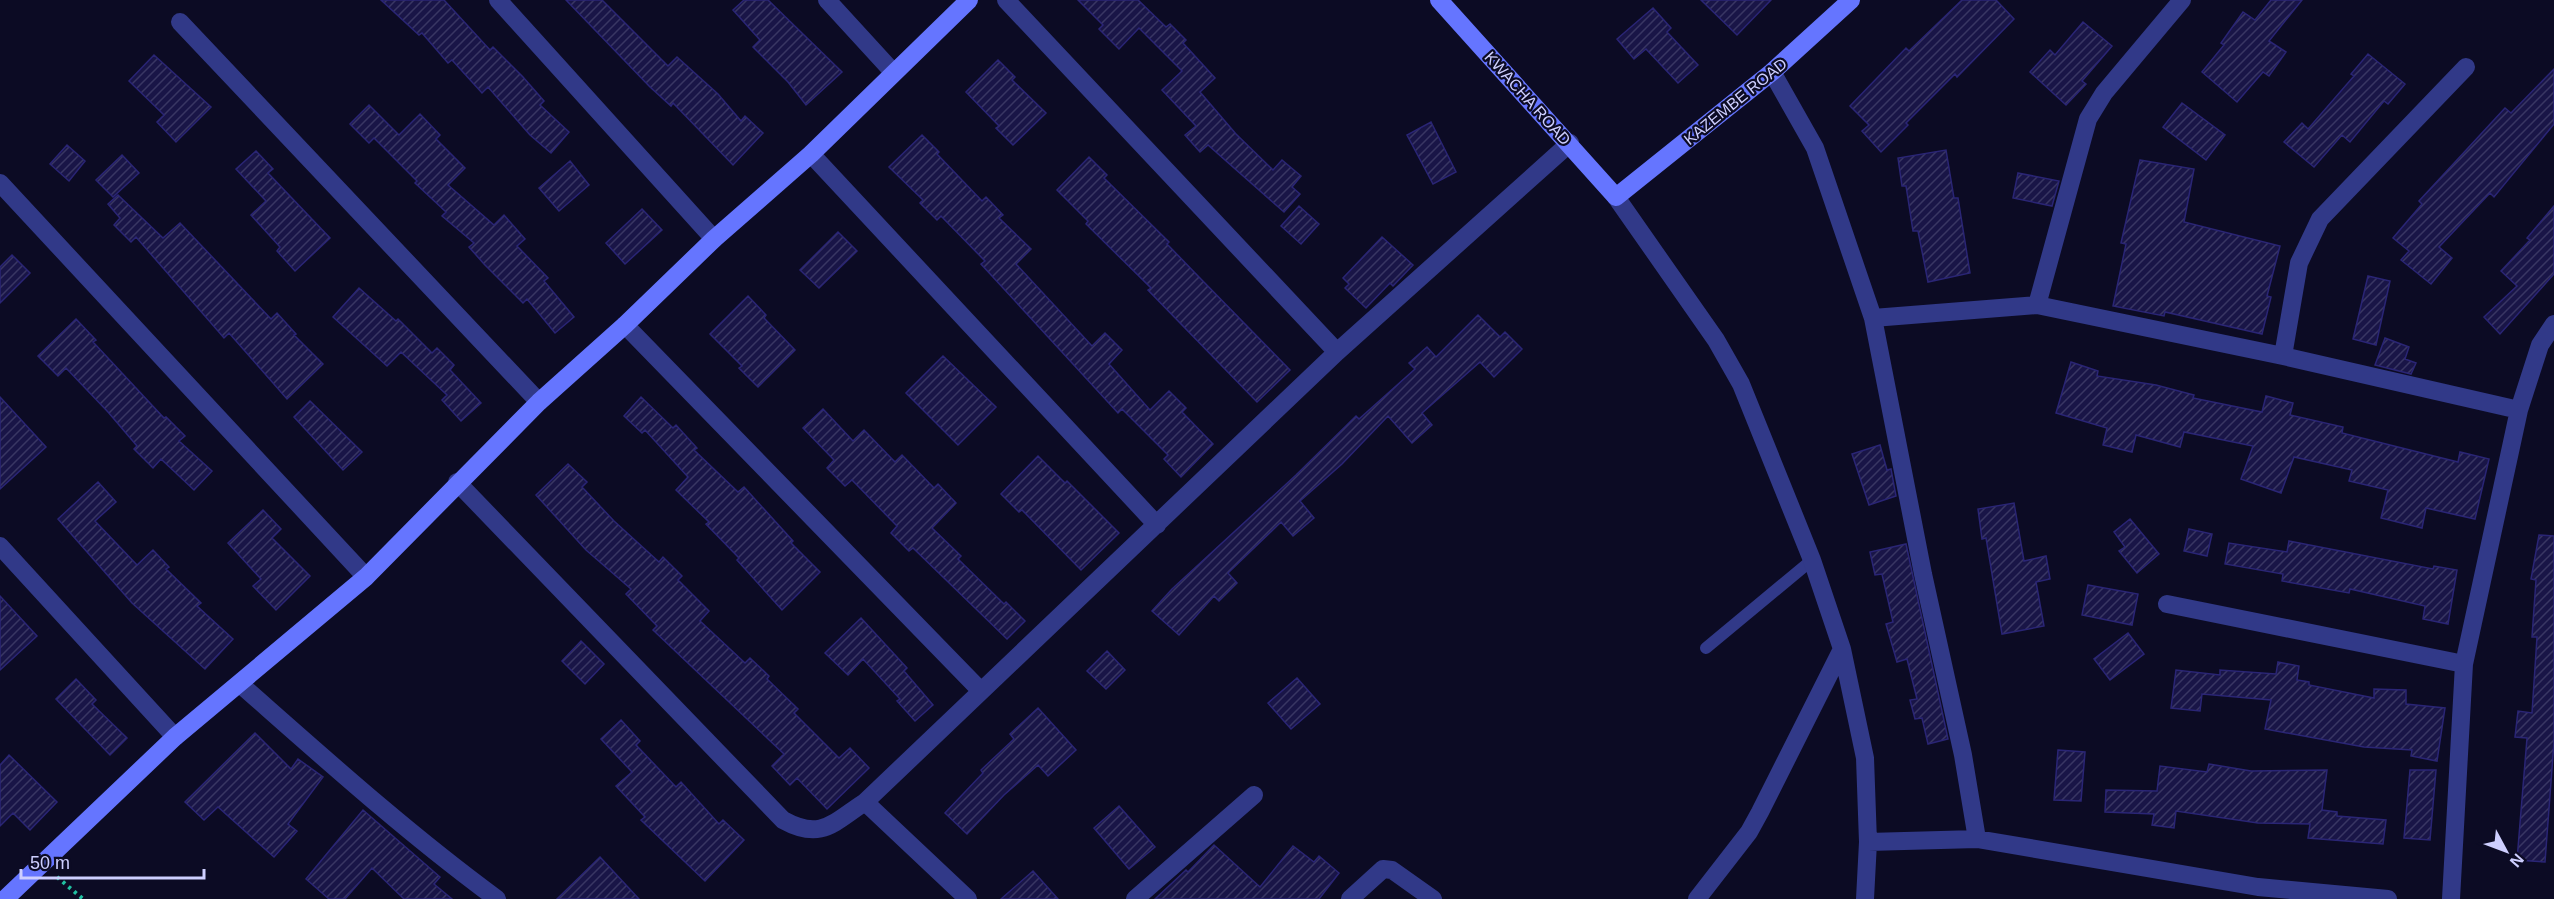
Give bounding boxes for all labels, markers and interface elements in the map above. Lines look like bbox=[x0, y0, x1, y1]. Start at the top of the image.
street label: KWACHA ROAD bbox=[1481, 48, 1574, 148]
street label: KAZEMBE ROAD bbox=[1681, 55, 1790, 148]
north arrow bbox=[2476, 821, 2536, 881]
scale bar bbox=[21, 842, 204, 880]
text: N bbox=[2507, 851, 2527, 870]
text: 50 m bbox=[30, 853, 70, 873]

